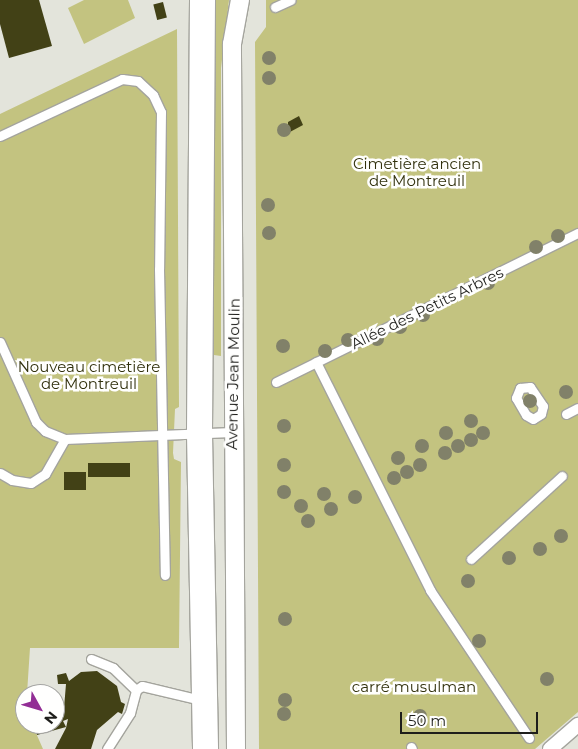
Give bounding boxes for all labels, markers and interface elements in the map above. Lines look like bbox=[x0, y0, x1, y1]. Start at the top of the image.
park label: Cimetière ancien de Montreuil bbox=[353, 154, 481, 189]
street label: Allée des Petits Arbres bbox=[348, 263, 506, 353]
street label: Avenue Jean Moulin bbox=[223, 298, 243, 450]
park label: Nouveau cimetière de Montreuil bbox=[18, 357, 160, 392]
park label: carré musulman bbox=[352, 678, 476, 696]
north arrow bbox=[15, 684, 65, 734]
scale bar bbox=[403, 702, 540, 734]
text: N bbox=[40, 708, 61, 728]
text: 50 m bbox=[408, 711, 446, 730]

